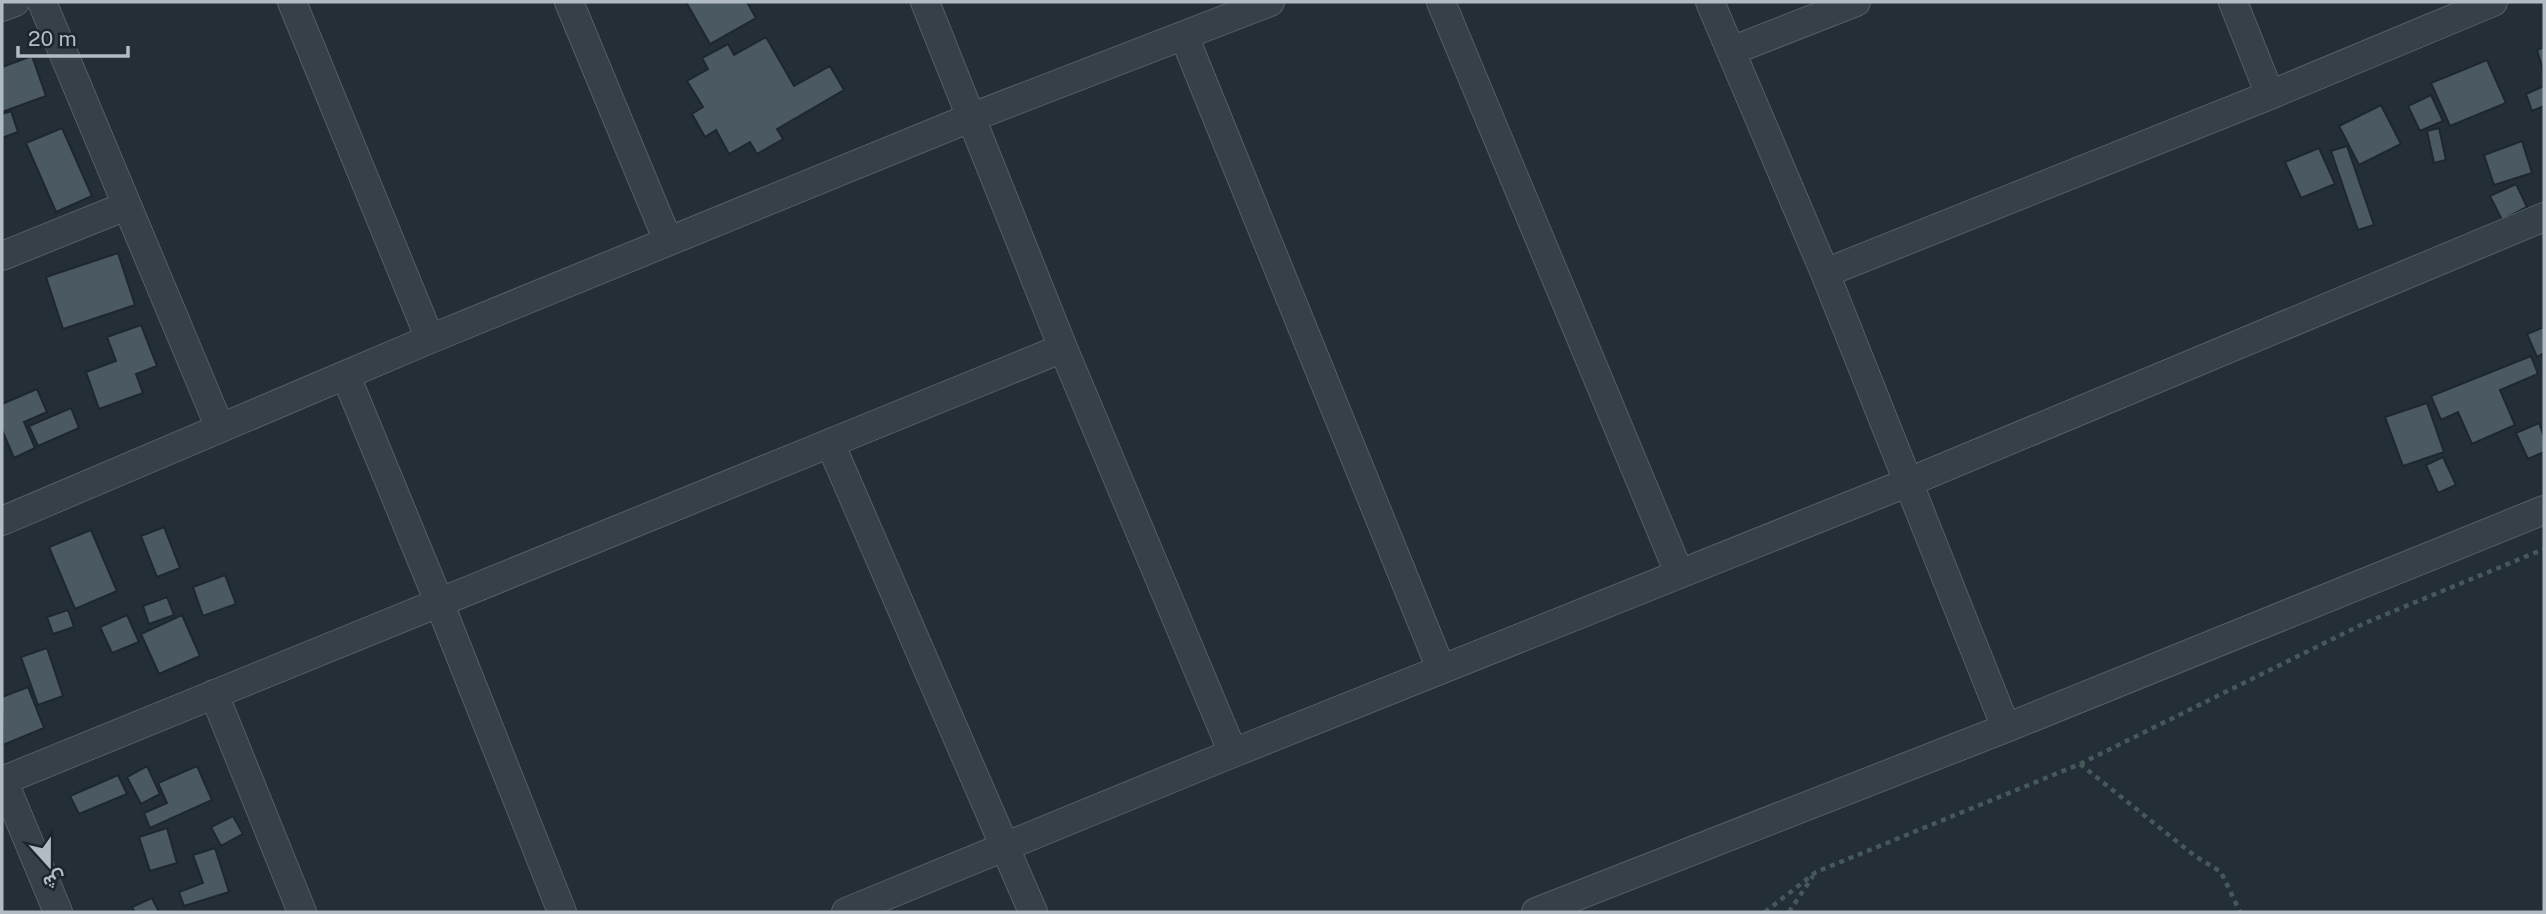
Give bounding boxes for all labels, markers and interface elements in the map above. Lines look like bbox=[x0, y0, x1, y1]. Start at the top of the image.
scale bar bbox=[18, 14, 128, 58]
text: 20 m bbox=[28, 26, 77, 51]
north arrow bbox=[14, 830, 84, 900]
text: ش bbox=[40, 866, 70, 895]

